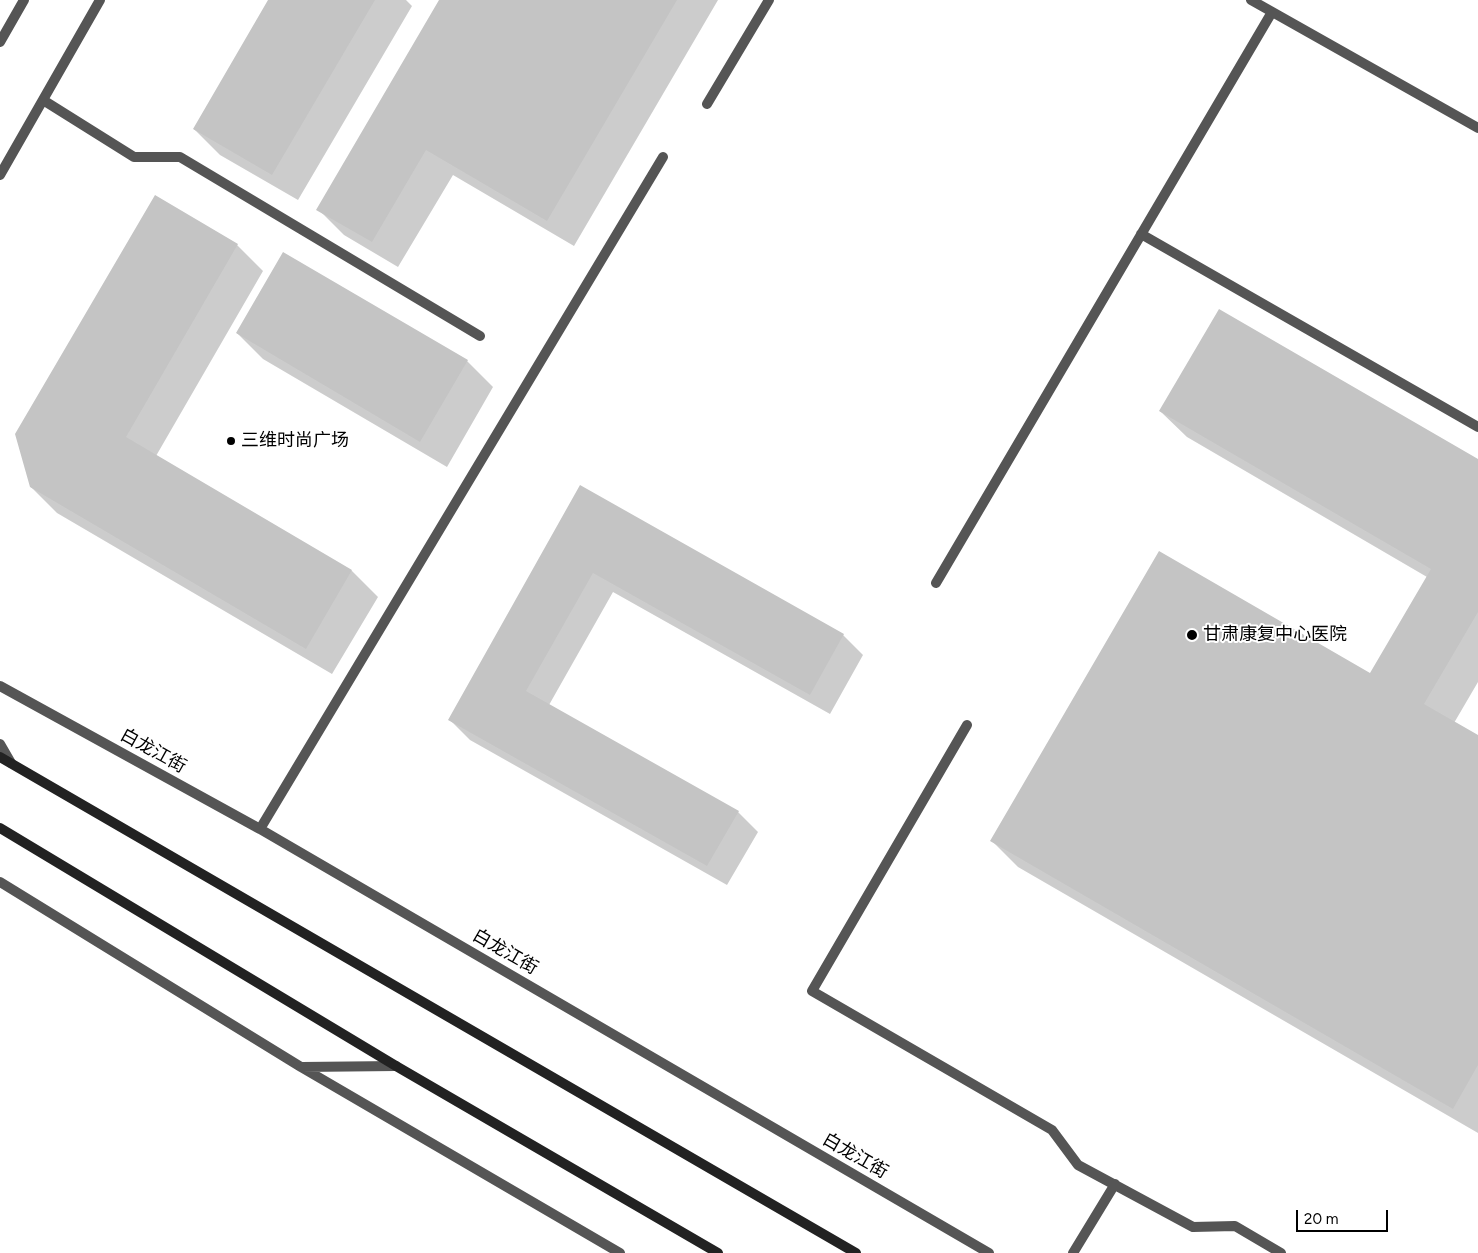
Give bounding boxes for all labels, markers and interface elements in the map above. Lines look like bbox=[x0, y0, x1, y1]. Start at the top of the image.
place label: 三维时尚广场 bbox=[241, 430, 349, 452]
marker: 三维时尚广场 bbox=[225, 435, 237, 447]
place label: 甘肃康复中心医院 bbox=[1203, 624, 1347, 646]
marker: 甘肃康复中心医院 bbox=[1185, 628, 1199, 642]
street label: 白龙江街 bbox=[116, 724, 190, 778]
street label: 白龙江街 bbox=[468, 925, 542, 979]
street label: 白龙江街 bbox=[818, 1129, 892, 1183]
scale bar bbox=[1298, 1200, 1390, 1232]
text: 20 m bbox=[1304, 1210, 1338, 1228]

